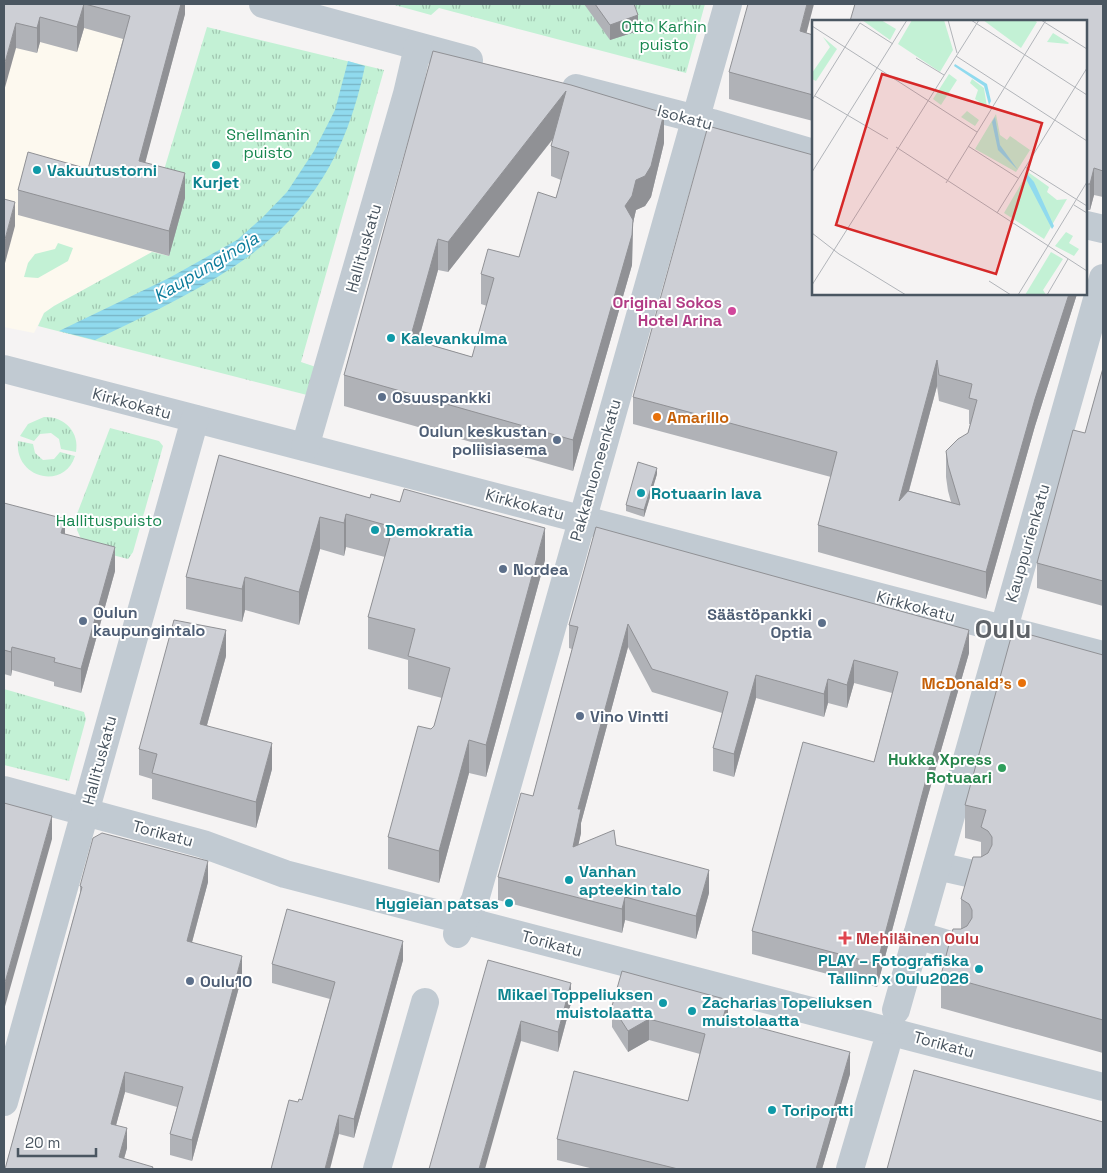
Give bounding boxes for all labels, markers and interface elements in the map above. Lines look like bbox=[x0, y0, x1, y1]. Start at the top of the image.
park label: Otto Karhin puisto bbox=[621, 16, 707, 55]
inset map bbox=[812, 20, 1087, 295]
street label: Isokatu bbox=[655, 100, 715, 135]
park label: Snellmanin puisto bbox=[226, 124, 310, 163]
marker: Kurjet bbox=[210, 159, 222, 171]
place label: Vakuutustorni bbox=[47, 160, 157, 181]
marker: Vakuutustorni bbox=[31, 164, 43, 176]
place label: Kurjet bbox=[193, 172, 239, 193]
street label: Hallituskatu bbox=[341, 201, 386, 295]
water label: Kaupunginoja bbox=[149, 226, 263, 307]
place label: Original Sokos Hotel Arina bbox=[612, 292, 722, 331]
marker: Original Sokos Hotel Arina bbox=[726, 305, 738, 317]
place label: Kalevankulma bbox=[401, 328, 507, 349]
marker: Kalevankulma bbox=[385, 332, 397, 344]
street label: Kirkkokatu bbox=[90, 383, 174, 424]
place label: Osuuspankki bbox=[392, 387, 491, 408]
marker: Osuuspankki bbox=[376, 391, 388, 403]
street label: Pakkahuoneenkatu bbox=[565, 397, 626, 544]
place label: Amarillo bbox=[667, 407, 729, 428]
marker: Amarillo bbox=[651, 411, 663, 423]
place label: Oulun keskustan poliisiasema bbox=[419, 421, 547, 460]
marker: Oulun keskustan poliisiasema bbox=[551, 434, 563, 446]
street label: Kauppurienkatu bbox=[1001, 481, 1054, 605]
place label: Rotuaarin lava bbox=[651, 483, 762, 504]
street label: Kirkkokatu bbox=[483, 484, 567, 525]
marker: Rotuaarin lava bbox=[635, 487, 647, 499]
park label: Hallituspuisto bbox=[56, 510, 162, 531]
place label: Demokratia bbox=[385, 520, 473, 541]
marker: Demokratia bbox=[369, 524, 381, 536]
place label: Nordea bbox=[513, 559, 568, 580]
marker: Nordea bbox=[497, 563, 509, 575]
street label: Kirkkokatu bbox=[874, 586, 958, 627]
place label: Oulun kaupungintalo bbox=[93, 602, 206, 641]
place label: Säästöpankki Optia bbox=[707, 604, 812, 643]
district label: Oulu bbox=[975, 612, 1031, 646]
marker: Oulun kaupungintalo bbox=[77, 615, 89, 627]
marker: Säästöpankki Optia bbox=[816, 617, 828, 629]
place label: McDonald's bbox=[922, 673, 1012, 694]
marker: McDonald's bbox=[1016, 677, 1028, 689]
place label: Vino Vintti bbox=[590, 706, 668, 727]
marker: Vino Vintti bbox=[574, 710, 586, 722]
street label: Hallituskatu bbox=[78, 713, 121, 807]
place label: Hukka Xpress Rotuaari bbox=[888, 749, 992, 788]
marker: Hukka Xpress Rotuaari bbox=[996, 762, 1008, 774]
street label: Torikatu bbox=[130, 815, 195, 852]
place label: Vanhan apteekin talo bbox=[579, 861, 682, 900]
marker: Vanhan apteekin talo bbox=[563, 874, 575, 886]
place label: Hygieian patsas bbox=[375, 893, 499, 914]
marker: Hygieian patsas bbox=[503, 897, 515, 909]
street label: Torikatu bbox=[519, 925, 584, 962]
place label: Mehiläinen Oulu bbox=[856, 928, 979, 949]
marker: Mehiläinen Oulu bbox=[838, 931, 852, 945]
place label: PLAY – Fotografiska Tallinn x Oulu2026 bbox=[818, 950, 969, 989]
marker: PLAY – Fotografiska Tallinn x Oulu2026 bbox=[973, 963, 985, 975]
place label: Oulu10 bbox=[200, 971, 252, 992]
marker: Oulu10 bbox=[184, 975, 196, 987]
place label: Mikael Toppeliuksen muistolaatta bbox=[498, 984, 653, 1023]
place label: Zacharias Topeliuksen muistolaatta bbox=[702, 992, 872, 1031]
marker: Mikael Toppeliuksen muistolaatta bbox=[657, 997, 669, 1009]
marker: Zacharias Topeliuksen muistolaatta bbox=[686, 1005, 698, 1017]
street label: Torikatu bbox=[911, 1026, 976, 1063]
place label: Toriportti bbox=[782, 1100, 853, 1121]
marker: Toriportti bbox=[766, 1104, 778, 1116]
scale bar bbox=[18, 1126, 95, 1158]
text: 20 m bbox=[25, 1133, 60, 1152]

